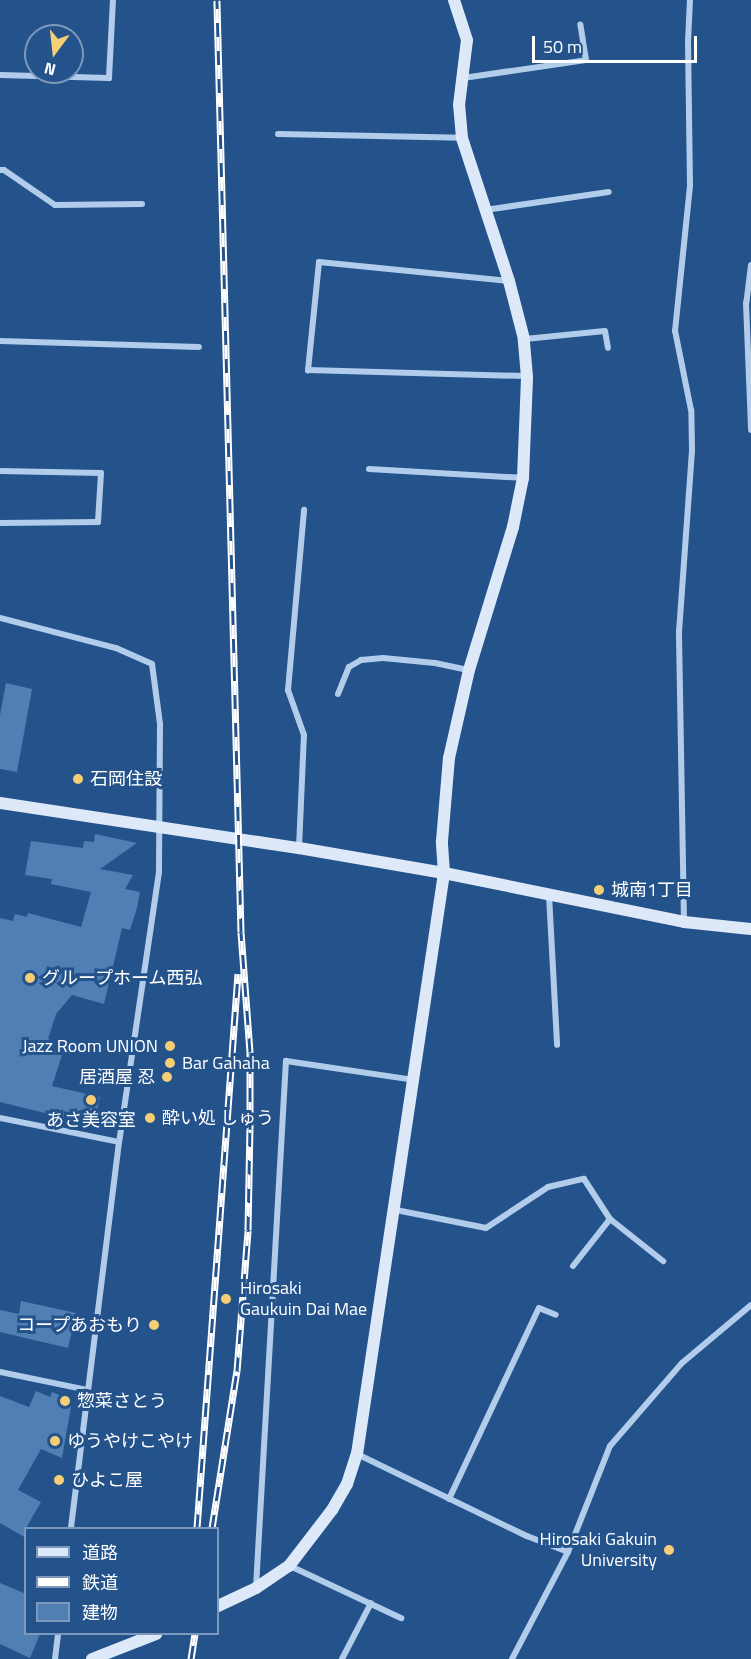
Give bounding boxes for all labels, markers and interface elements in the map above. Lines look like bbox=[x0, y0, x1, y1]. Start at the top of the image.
north arrow bbox=[24, 24, 84, 84]
scale bar bbox=[535, 24, 700, 62]
text: 50 m bbox=[543, 33, 582, 60]
text: N bbox=[41, 56, 58, 82]
place label: 石岡住設 bbox=[90, 768, 162, 790]
marker: 石岡住設 bbox=[71, 772, 85, 786]
place label: 城南1丁目 bbox=[611, 879, 693, 901]
marker: 城南1丁目 bbox=[592, 883, 606, 897]
place label: グループホーム西弘 bbox=[42, 967, 204, 989]
marker: グループホーム西弘 bbox=[23, 971, 37, 985]
place label: Jazz Room UNION bbox=[22, 1035, 158, 1057]
marker: Jazz Room UNION bbox=[163, 1039, 177, 1053]
place label: Bar Gahaha bbox=[182, 1052, 270, 1074]
marker: Bar Gahaha bbox=[163, 1056, 177, 1070]
place label: 居酒屋 忍 bbox=[79, 1066, 155, 1088]
marker: 居酒屋 忍 bbox=[160, 1070, 174, 1084]
marker: あさ美容室 bbox=[84, 1093, 98, 1107]
place label: 酔い処 しゅう bbox=[162, 1107, 274, 1129]
place label: あさ美容室 bbox=[46, 1109, 136, 1131]
marker: 酔い処 しゅう bbox=[143, 1111, 157, 1125]
place label: Hirosaki Gaukuin Dai Mae bbox=[240, 1278, 367, 1320]
marker: Hirosaki Gaukuin Dai Mae bbox=[217, 1290, 235, 1308]
place label: コープあおもり bbox=[16, 1314, 142, 1336]
marker: コープあおもり bbox=[147, 1318, 161, 1332]
place label: 惣菜さとう bbox=[77, 1390, 167, 1412]
marker: 惣菜さとう bbox=[58, 1394, 72, 1408]
place label: ゆうやけこやけ bbox=[67, 1430, 193, 1452]
marker: ゆうやけこやけ bbox=[48, 1434, 62, 1448]
place label: ひよこ屋 bbox=[71, 1469, 143, 1491]
marker: ひよこ屋 bbox=[52, 1473, 66, 1487]
legend bbox=[24, 1527, 219, 1635]
place label: Hirosaki Gakuin University bbox=[540, 1529, 657, 1572]
text: 道路 bbox=[82, 1539, 118, 1566]
marker: Hirosaki Gakuin University bbox=[662, 1543, 676, 1557]
text: 鉄道 bbox=[82, 1569, 118, 1596]
text: 建物 bbox=[82, 1599, 118, 1626]

